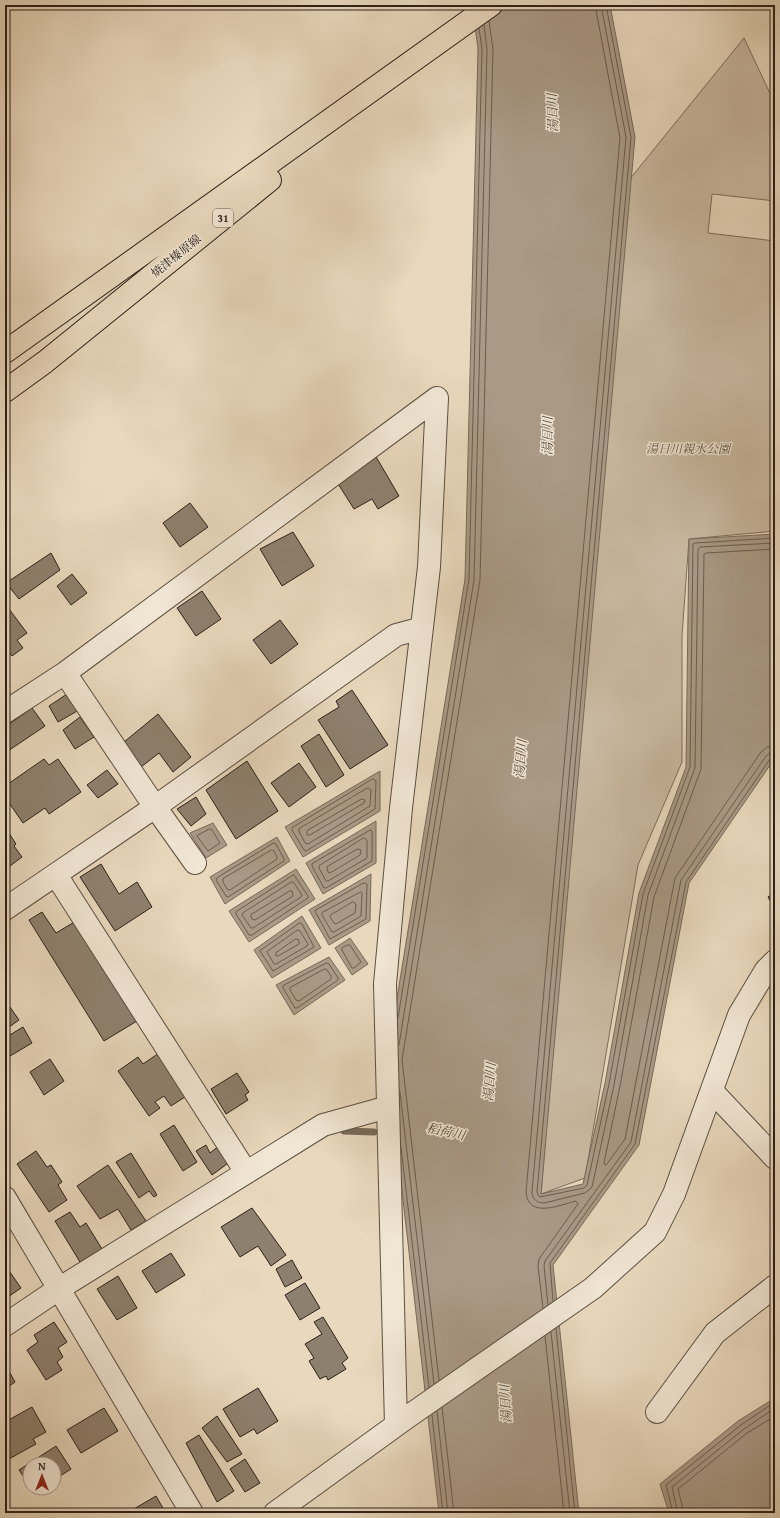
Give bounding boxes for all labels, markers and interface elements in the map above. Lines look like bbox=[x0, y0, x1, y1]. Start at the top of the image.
water label: 湯日川 bbox=[542, 91, 563, 133]
road number: 31 bbox=[213, 209, 233, 227]
street label: 焼津榛原線 bbox=[147, 230, 204, 281]
water label: 湯日川 bbox=[538, 414, 557, 456]
park label: 湯日川親水公園 bbox=[646, 440, 732, 457]
water label: 湯日川 bbox=[509, 737, 532, 779]
water label: 湯日川 bbox=[478, 1060, 501, 1102]
water label: 稻荷川 bbox=[425, 1118, 469, 1145]
water label: 湯日川 bbox=[495, 1382, 516, 1424]
north arrow bbox=[22, 1456, 62, 1496]
text: N bbox=[38, 1458, 46, 1474]

